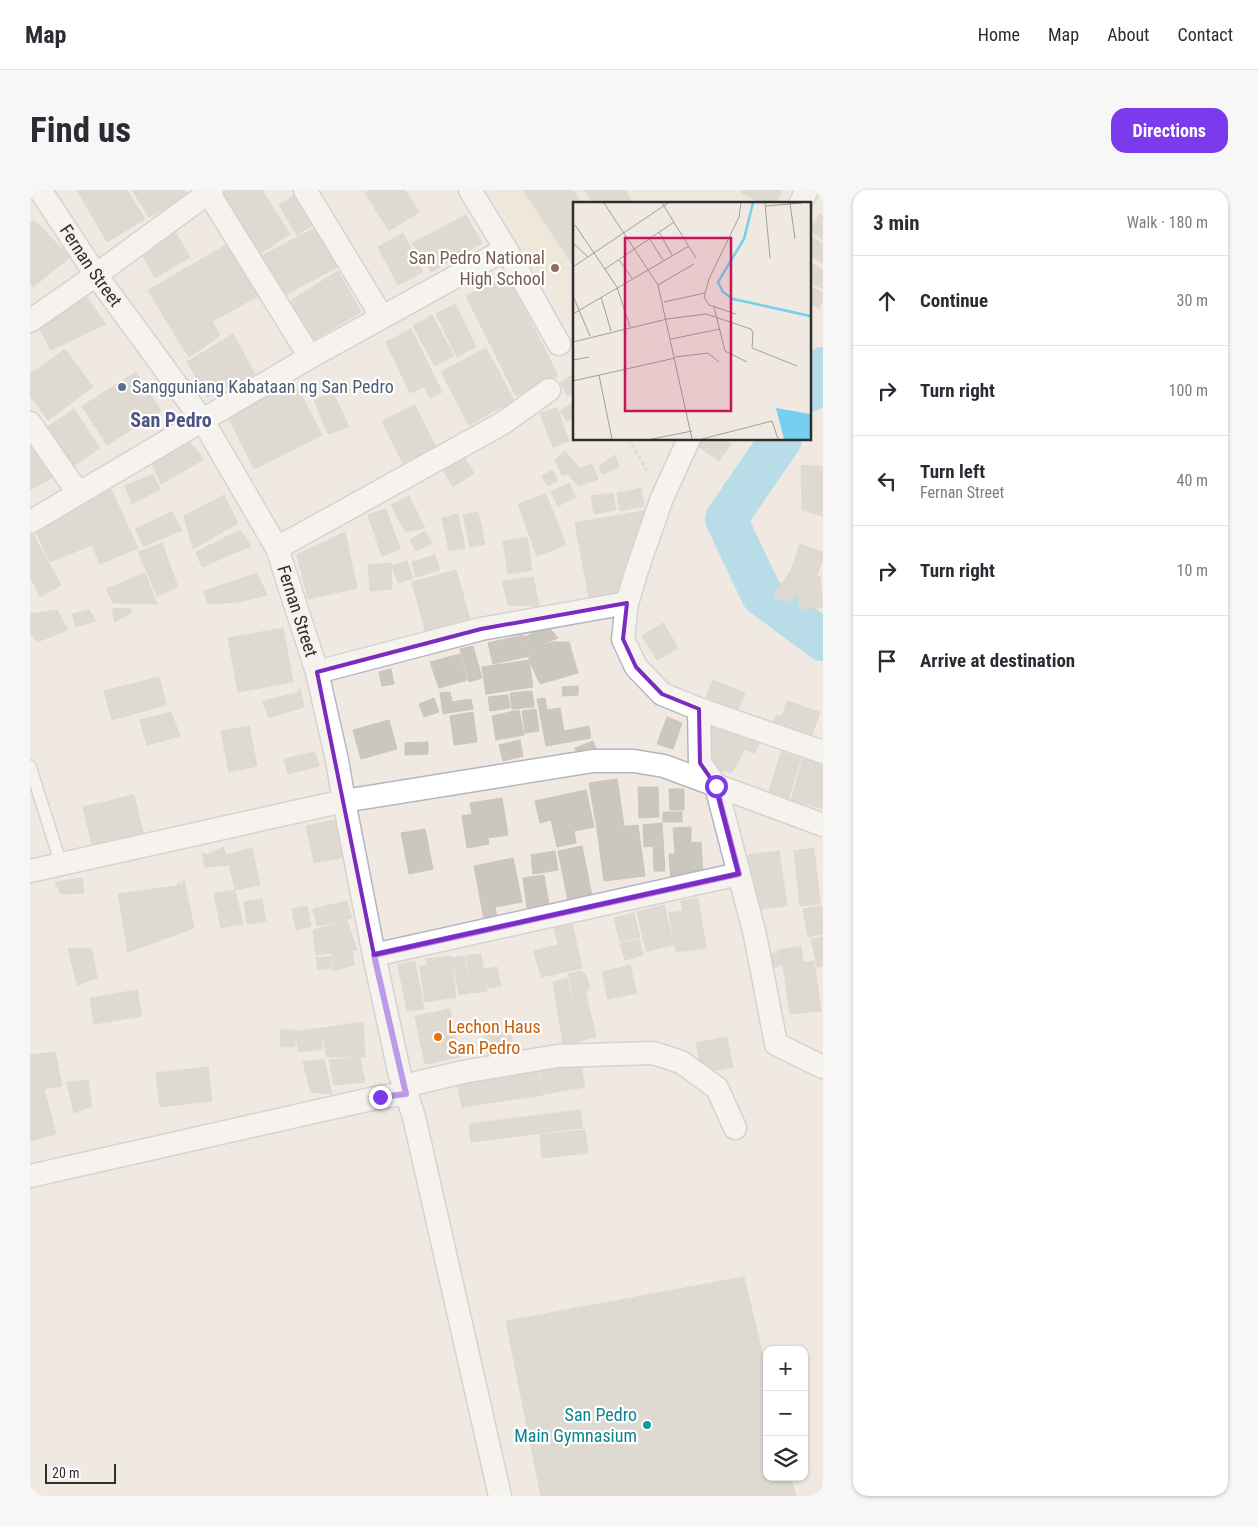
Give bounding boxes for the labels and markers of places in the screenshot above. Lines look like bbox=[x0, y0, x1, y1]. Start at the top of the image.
place label: San Pedro National High School bbox=[409, 247, 545, 289]
marker: San Pedro National High School bbox=[549, 262, 561, 274]
place label: Sangguniang Kabataan ng San Pedro bbox=[132, 376, 394, 397]
marker: Sangguniang Kabataan ng San Pedro bbox=[116, 381, 128, 393]
place label: Lechon Haus San Pedro bbox=[448, 1016, 541, 1058]
marker: Lechon Haus San Pedro bbox=[432, 1031, 444, 1043]
place label: San Pedro Main Gymnasium bbox=[514, 1404, 637, 1446]
marker: San Pedro Main Gymnasium bbox=[641, 1419, 653, 1431]

